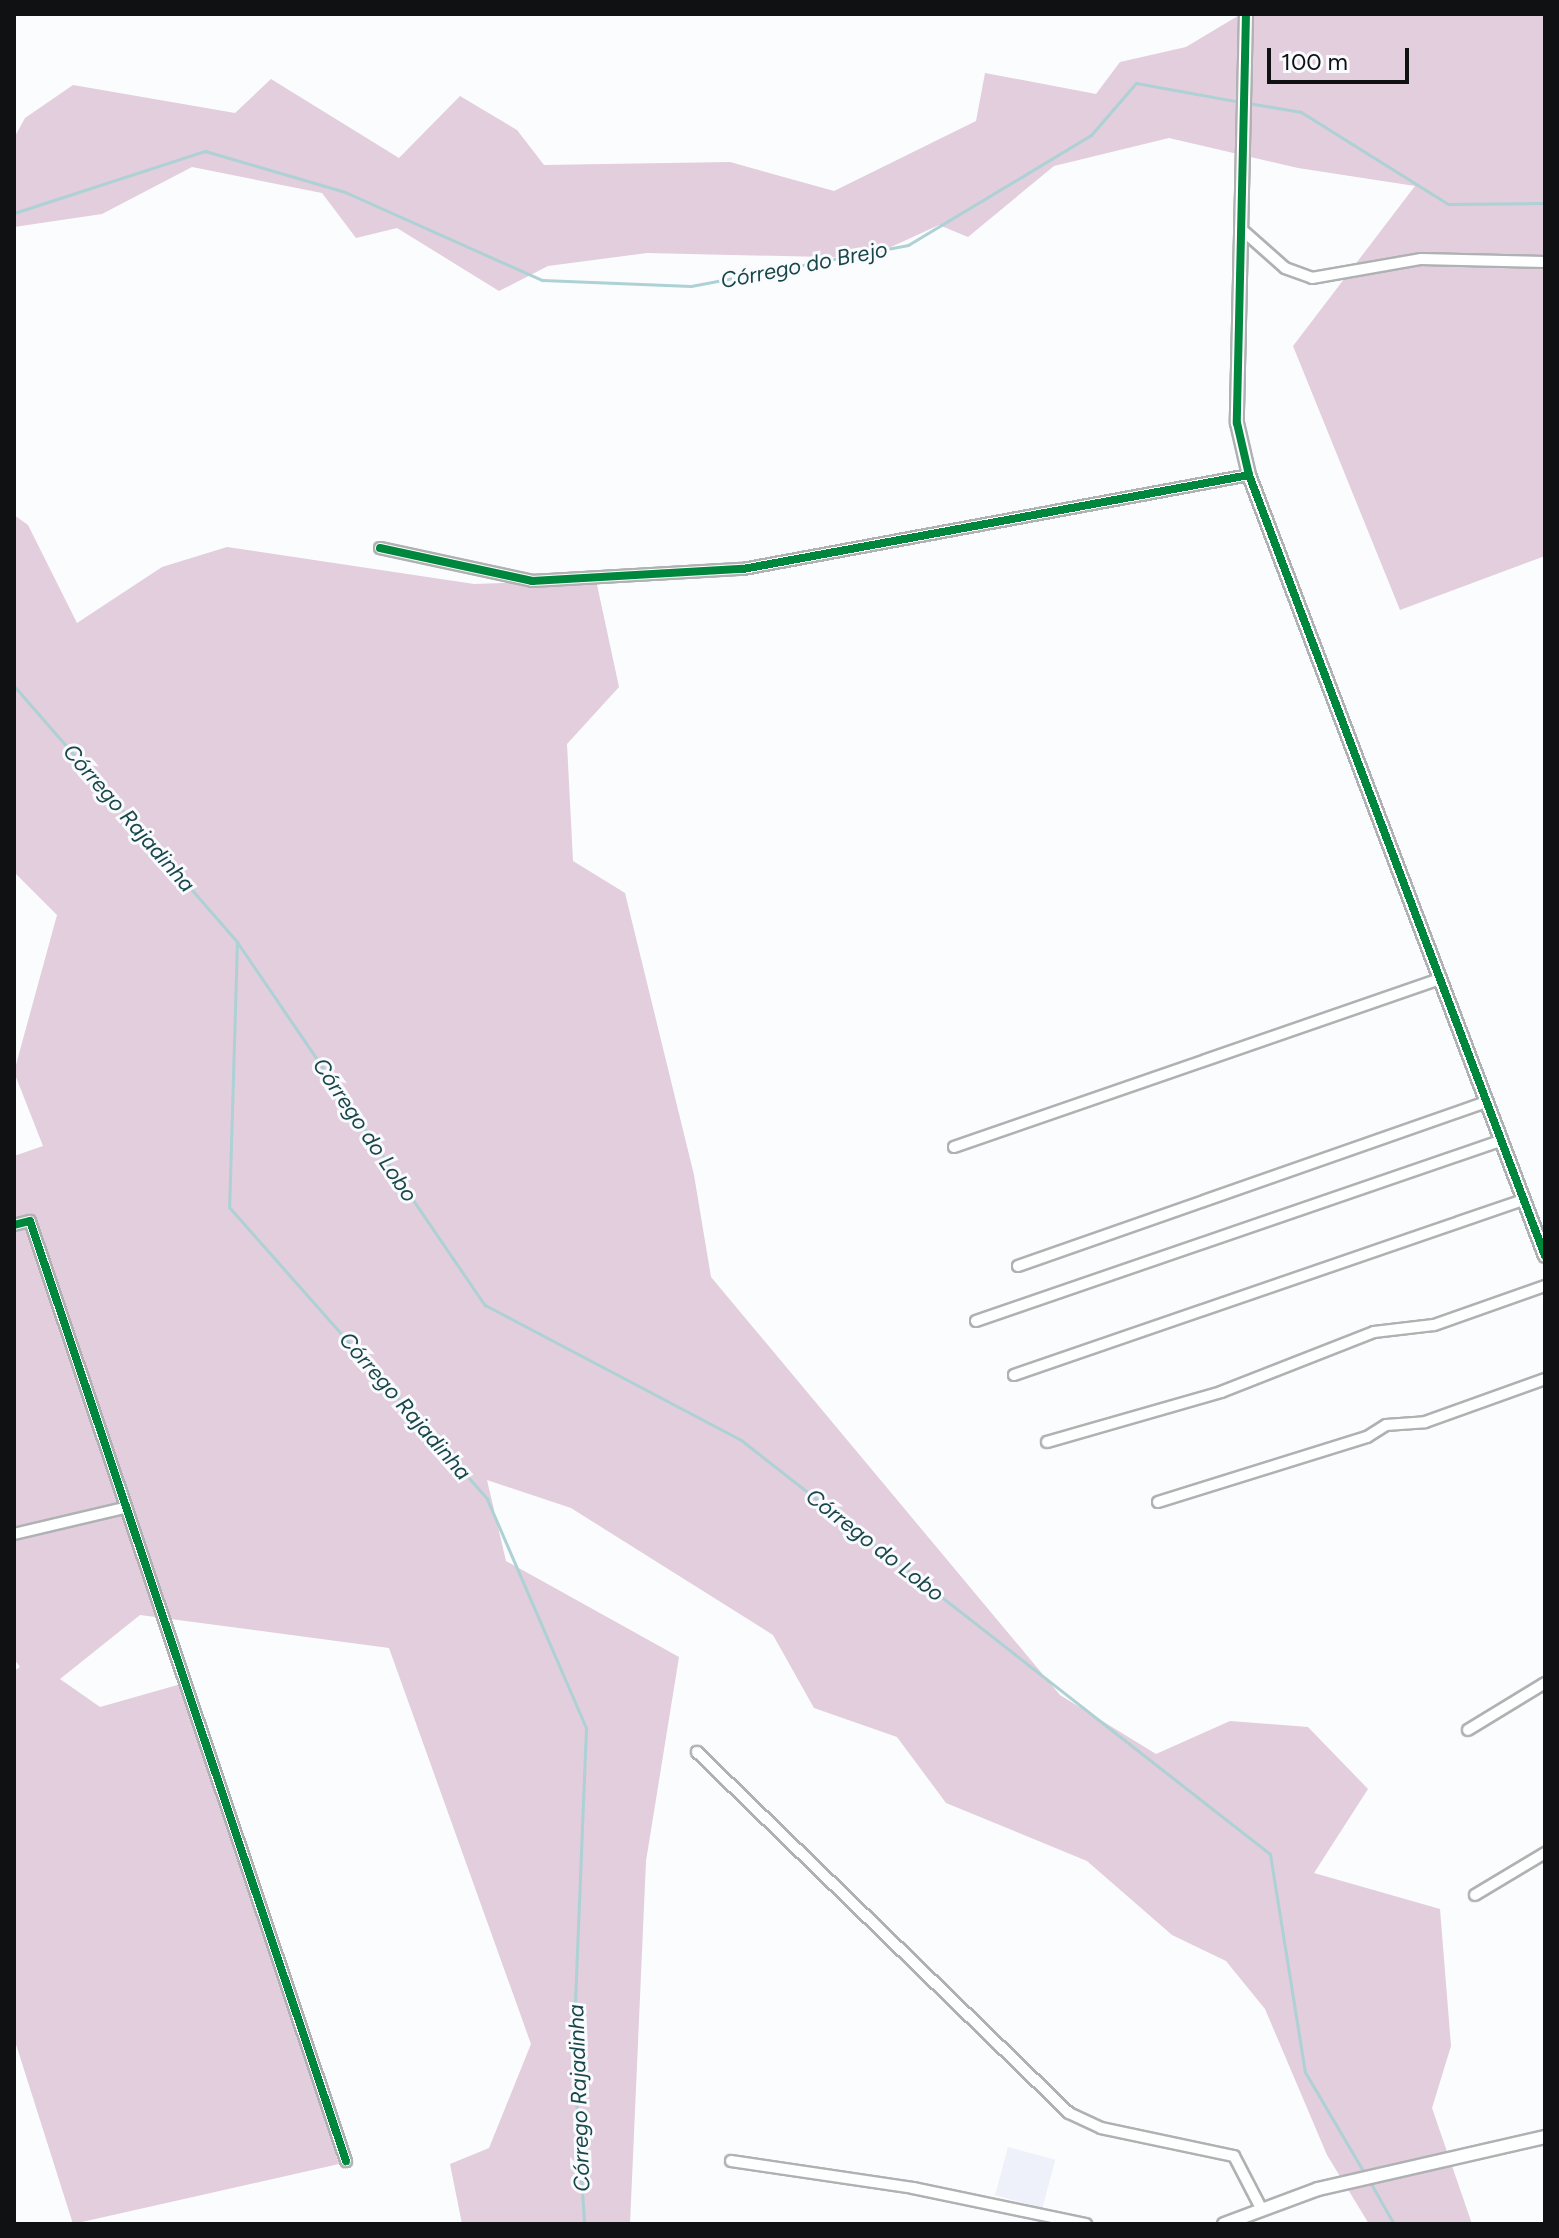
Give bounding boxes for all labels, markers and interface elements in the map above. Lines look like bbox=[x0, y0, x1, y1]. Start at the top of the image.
scale bar bbox=[1271, 32, 1413, 82]
text: 100 m bbox=[1281, 47, 1348, 76]
water label: Córrego do Brejo bbox=[718, 236, 890, 294]
water label: Córrego Rajadinha bbox=[58, 739, 200, 897]
water label: Córrego do Lobo bbox=[307, 1053, 423, 1207]
water label: Córrego Rajadinha bbox=[334, 1327, 476, 1485]
water label: Córrego do Lobo bbox=[801, 1483, 949, 1607]
water label: Córrego Rajadinha bbox=[563, 2004, 595, 2192]

